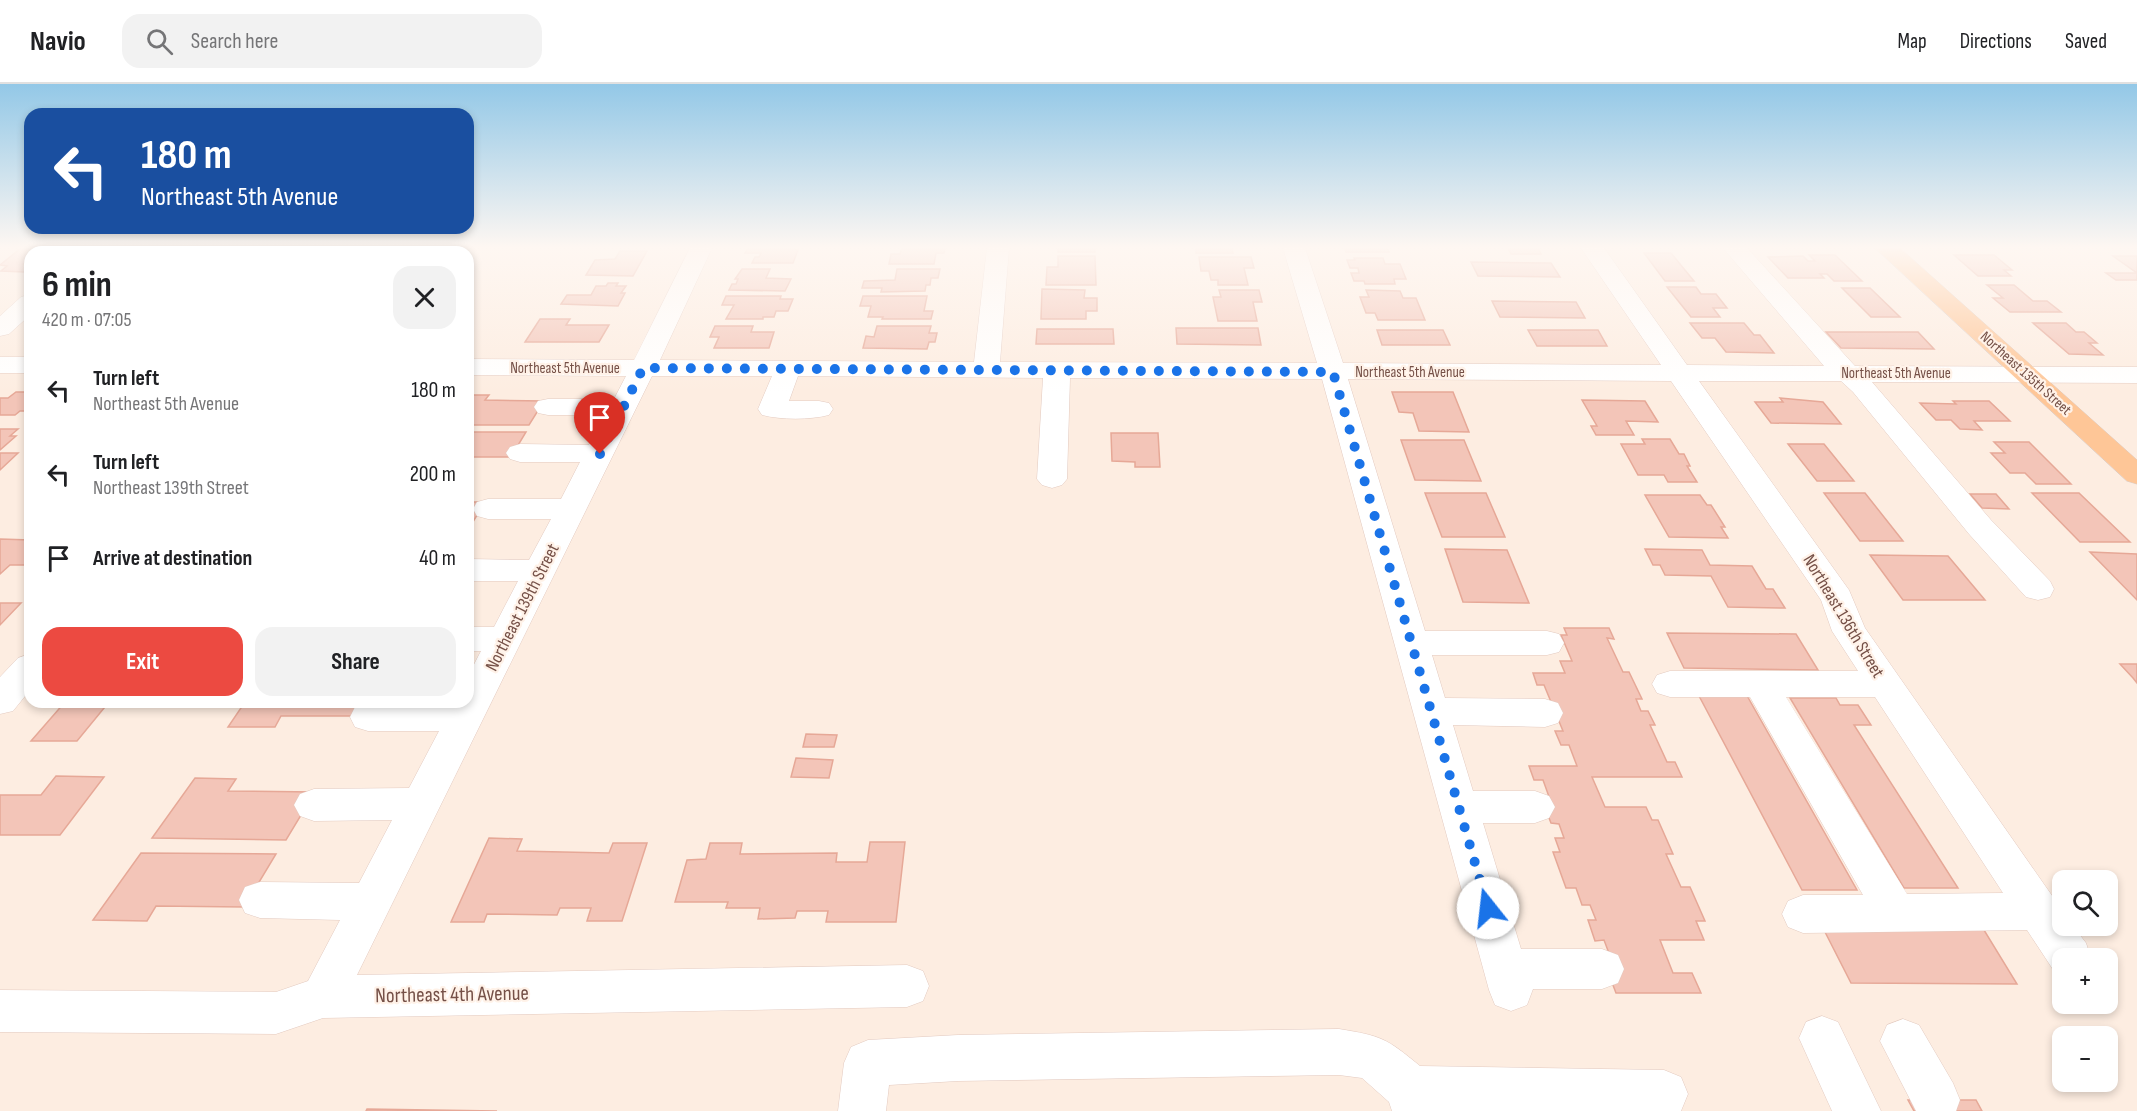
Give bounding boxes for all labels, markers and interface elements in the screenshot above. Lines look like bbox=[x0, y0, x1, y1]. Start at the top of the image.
search box bbox=[122, 14, 542, 68]
text: Navio bbox=[30, 25, 86, 58]
icon: search bbox=[143, 25, 176, 58]
text: Search here bbox=[191, 28, 278, 55]
text: Map bbox=[1897, 29, 1927, 54]
text: Directions bbox=[1960, 29, 2032, 54]
text: Saved bbox=[2065, 29, 2107, 54]
text: 180 m bbox=[141, 130, 232, 181]
icon: left bbox=[42, 132, 120, 210]
text: Northeast 5th Avenue bbox=[141, 181, 338, 213]
text: 6 min bbox=[42, 264, 112, 307]
button: close bbox=[393, 266, 456, 329]
text: 420 m · 07:05 bbox=[42, 308, 131, 332]
street label: Northeast 135th Street bbox=[1976, 327, 2075, 420]
street label: Northeast 5th Avenue bbox=[510, 359, 620, 378]
street label: Northeast 5th Avenue bbox=[1355, 363, 1465, 382]
street label: Northeast 5th Avenue bbox=[1841, 364, 1951, 383]
text: Turn left bbox=[93, 365, 159, 392]
icon: left bbox=[42, 374, 75, 407]
text: 180 m bbox=[411, 377, 456, 404]
text: Northeast 5th Avenue bbox=[93, 392, 239, 416]
pin bbox=[574, 392, 625, 454]
icon: arrive bbox=[583, 401, 616, 434]
text: Turn left bbox=[93, 449, 159, 476]
icon: left bbox=[42, 458, 75, 491]
text: 200 m bbox=[410, 461, 456, 488]
text: Northeast 139th Street bbox=[93, 476, 249, 500]
street label: Northeast 139th Street bbox=[481, 540, 564, 674]
icon: arrive bbox=[42, 542, 75, 575]
text: Arrive at destination bbox=[93, 545, 252, 572]
text: 40 m bbox=[419, 545, 456, 572]
street label: Northeast 136th Street bbox=[1799, 551, 1889, 682]
button: Exit bbox=[42, 627, 243, 696]
button: Share bbox=[255, 627, 456, 696]
map controls bbox=[2052, 870, 2118, 1092]
button: search bbox=[2052, 870, 2118, 936]
position arrow bbox=[1456, 876, 1520, 940]
button: + bbox=[2052, 948, 2118, 1014]
street label: Northeast 4th Avenue bbox=[375, 981, 529, 1008]
button: − bbox=[2052, 1026, 2118, 1092]

